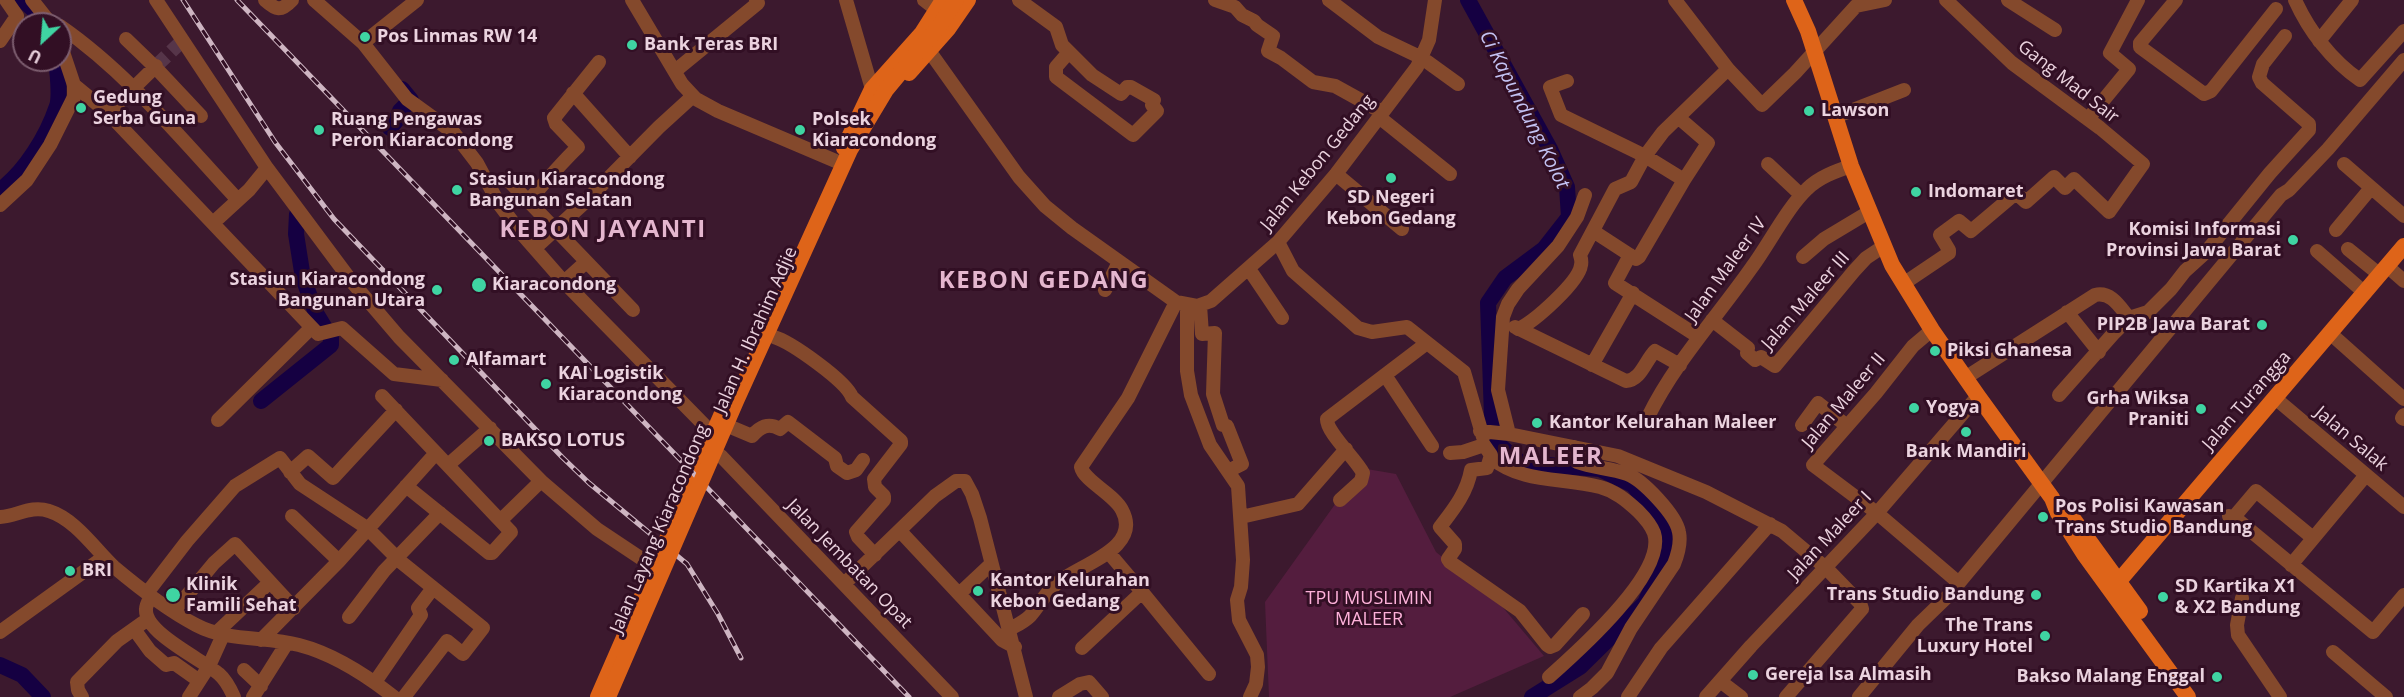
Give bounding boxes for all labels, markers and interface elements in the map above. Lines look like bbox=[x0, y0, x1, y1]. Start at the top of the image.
north arrow bbox=[12, 12, 72, 72]
place label: Pos Linmas RW 14 bbox=[377, 26, 537, 48]
water label: Ci Kapundung Kolot bbox=[1474, 27, 1574, 193]
marker: Pos Linmas RW 14 bbox=[358, 30, 372, 44]
place label: Bank Teras BRI bbox=[644, 34, 778, 56]
street label: Gang Mad Sair bbox=[2013, 36, 2123, 128]
marker: Bank Teras BRI bbox=[625, 38, 639, 52]
text: U bbox=[25, 44, 45, 69]
place label: Gedung Serba Guna bbox=[93, 87, 196, 130]
street label: Jalan Kebon Gedang bbox=[1256, 91, 1380, 235]
place label: Lawson bbox=[1821, 100, 1889, 122]
marker: Gedung Serba Guna bbox=[74, 101, 88, 115]
marker: Lawson bbox=[1802, 104, 1816, 118]
place label: Ruang Pengawas Peron Kiaracondong bbox=[331, 109, 513, 152]
place label: Polsek Kiaracondong bbox=[812, 109, 936, 152]
marker: Ruang Pengawas Peron Kiaracondong bbox=[312, 123, 326, 137]
marker: Polsek Kiaracondong bbox=[793, 123, 807, 137]
place label: Stasiun Kiaracondong Bangunan Selatan bbox=[469, 169, 665, 212]
marker: SD Negeri Kebon Gedang bbox=[1384, 171, 1398, 185]
place label: Indomaret bbox=[1928, 181, 2023, 203]
marker: Stasiun Kiaracondong Bangunan Selatan bbox=[450, 183, 464, 197]
marker: Indomaret bbox=[1909, 185, 1923, 199]
place label: SD Negeri Kebon Gedang bbox=[1326, 187, 1456, 230]
street label: Jalan Maleer IV bbox=[1681, 214, 1771, 326]
district label: KEBON JAYANTI bbox=[499, 216, 707, 244]
place label: Komisi Informasi Provinsi Jawa Barat bbox=[2106, 219, 2281, 262]
marker: Komisi Informasi Provinsi Jawa Barat bbox=[2286, 233, 2300, 247]
street label: Jalan H. Ibrahim Adjie bbox=[710, 244, 802, 416]
street label: Jalan Maleer III bbox=[1757, 247, 1855, 355]
district label: KEBON GEDANG bbox=[939, 267, 1149, 295]
place label: Stasiun Kiaracondong Bangunan Utara bbox=[229, 269, 425, 312]
place label: Kiaracondong bbox=[492, 274, 616, 296]
marker: Kiaracondong bbox=[470, 276, 488, 294]
marker: Stasiun Kiaracondong Bangunan Utara bbox=[430, 283, 444, 297]
place label: PIP2B Jawa Barat bbox=[2097, 314, 2250, 336]
marker: PIP2B Jawa Barat bbox=[2255, 318, 2269, 332]
place label: Piksi Ghanesa bbox=[1947, 340, 2072, 362]
marker: Piksi Ghanesa bbox=[1928, 344, 1942, 358]
street label: Jalan Turangga bbox=[2198, 347, 2296, 455]
place label: Alfamart bbox=[466, 349, 546, 371]
street label: Jalan Maleer II bbox=[1798, 349, 1890, 453]
marker: Alfamart bbox=[447, 353, 461, 367]
place label: KAI Logistik Kiaracondong bbox=[558, 363, 682, 406]
marker: KAI Logistik Kiaracondong bbox=[539, 377, 553, 391]
place label: Grha Wiksa Praniti bbox=[2087, 388, 2189, 430]
place label: Yogya bbox=[1926, 397, 1980, 419]
marker: Yogya bbox=[1907, 401, 1921, 415]
marker: Grha Wiksa Praniti bbox=[2194, 402, 2208, 416]
street label: Jalan Salak bbox=[2310, 402, 2392, 476]
place label: Kantor Kelurahan Maleer bbox=[1549, 412, 1776, 434]
marker: Kantor Kelurahan Maleer bbox=[1530, 416, 1544, 430]
street label: Jalan Layang Kiaracondong bbox=[606, 421, 714, 637]
marker: Bank Mandiri bbox=[1959, 425, 1973, 439]
place label: BAKSO LOTUS bbox=[501, 430, 625, 452]
marker: BAKSO LOTUS bbox=[482, 434, 496, 448]
place label: Bank Mandiri bbox=[1906, 441, 2026, 463]
district label: MALEER bbox=[1499, 443, 1603, 471]
street label: Jalan Maleer I bbox=[1784, 487, 1876, 585]
street label: Jalan Jembatan Opat bbox=[782, 495, 916, 633]
place label: Pos Polisi Kawasan Trans Studio Bandung bbox=[2055, 496, 2252, 538]
marker: Pos Polisi Kawasan Trans Studio Bandung bbox=[2036, 510, 2050, 524]
place label: BRI bbox=[82, 560, 112, 582]
marker: BRI bbox=[63, 564, 77, 578]
place label: Kantor Kelurahan Kebon Gedang bbox=[990, 570, 1150, 612]
place label: Klinik Famili Sehat bbox=[186, 574, 297, 616]
place label: SD Kartika X1 & X2 Bandung bbox=[2175, 576, 2300, 618]
marker: Kantor Kelurahan Kebon Gedang bbox=[971, 584, 985, 598]
place label: Trans Studio Bandung bbox=[1827, 584, 2024, 606]
marker: Klinik Famili Sehat bbox=[164, 586, 182, 604]
park label: TPU MUSLIMIN MALEER bbox=[1306, 588, 1432, 630]
marker: Trans Studio Bandung bbox=[2029, 588, 2043, 602]
marker: SD Kartika X1 & X2 Bandung bbox=[2156, 590, 2170, 604]
place label: The Trans Luxury Hotel bbox=[1917, 615, 2033, 658]
marker: The Trans Luxury Hotel bbox=[2038, 629, 2052, 643]
place label: Gereja Isa Almasih bbox=[1765, 664, 1932, 686]
place label: Bakso Malang Enggal bbox=[2017, 666, 2205, 688]
marker: Gereja Isa Almasih bbox=[1746, 668, 1760, 682]
marker: Bakso Malang Enggal bbox=[2210, 670, 2224, 684]

